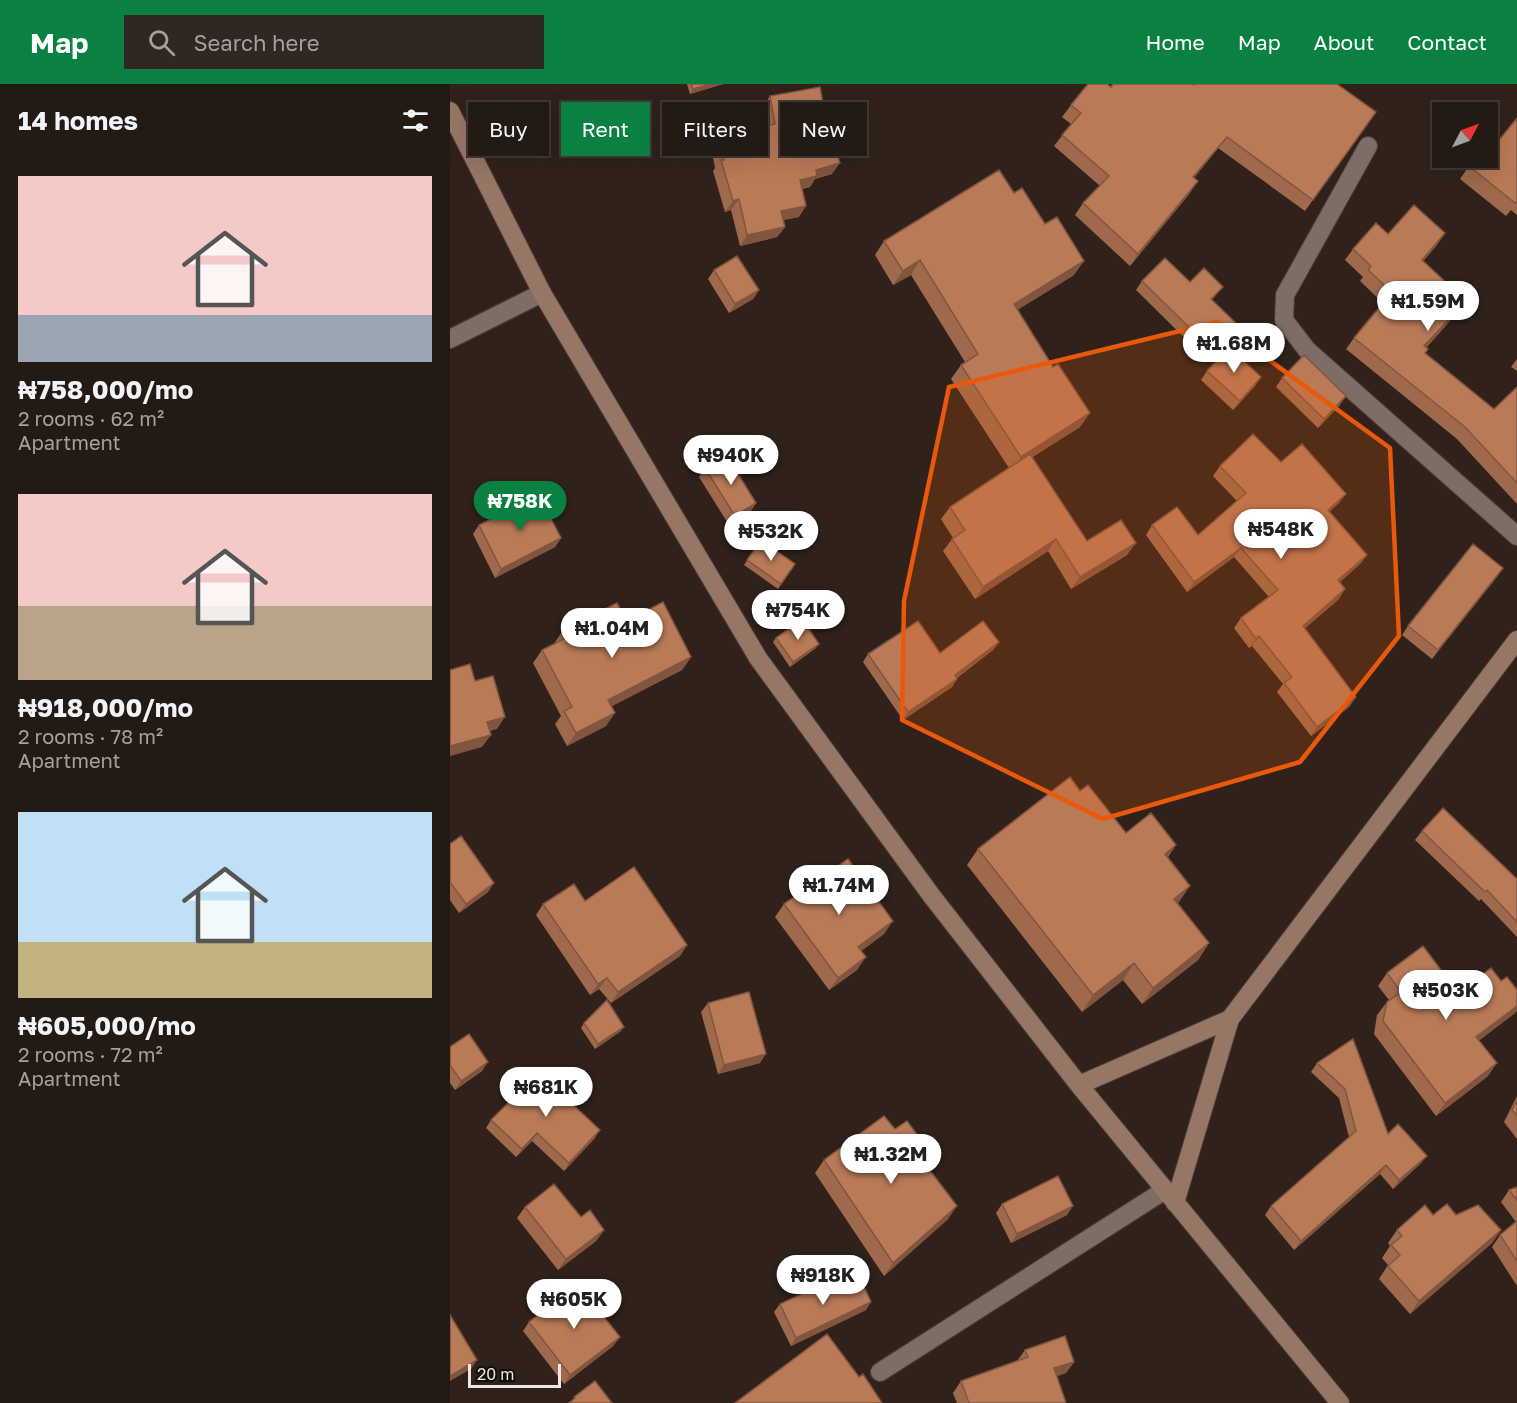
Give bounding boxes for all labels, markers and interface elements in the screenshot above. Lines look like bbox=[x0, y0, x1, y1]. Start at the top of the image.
search box bbox=[124, 15, 544, 69]
text: Map bbox=[30, 26, 88, 59]
icon: search bbox=[145, 26, 178, 59]
text: Search here bbox=[193, 29, 319, 56]
text: Home bbox=[1145, 29, 1205, 55]
text: Map bbox=[1238, 29, 1281, 55]
text: About bbox=[1314, 29, 1374, 55]
text: Contact bbox=[1407, 29, 1487, 55]
chip: Buy bbox=[468, 102, 549, 156]
chip: Rent bbox=[561, 102, 650, 156]
chip: Filters bbox=[662, 102, 768, 156]
chip: New bbox=[780, 102, 867, 156]
north arrow bbox=[1432, 102, 1498, 168]
map controls bbox=[1432, 102, 1498, 168]
icon: filters bbox=[399, 104, 432, 137]
text: 14 homes bbox=[18, 105, 138, 136]
icon: home bbox=[171, 215, 279, 323]
pin: ₦1.59M bbox=[1379, 281, 1477, 332]
text: ₦1.59M bbox=[1391, 288, 1465, 312]
pin: ₦1.68M bbox=[1185, 323, 1283, 374]
text: ₦1.68M bbox=[1197, 330, 1271, 354]
text: ₦758,000/mo bbox=[18, 374, 193, 405]
text: 2 rooms · 62 m² bbox=[18, 406, 164, 430]
text: Apartment bbox=[18, 430, 121, 454]
pin: ₦940K bbox=[689, 435, 773, 486]
text: ₦940K bbox=[697, 442, 765, 466]
pin: ₦758K bbox=[478, 481, 562, 532]
text: ₦758K bbox=[488, 488, 552, 512]
pin: ₦548K bbox=[1239, 509, 1323, 560]
pin: ₦532K bbox=[729, 511, 813, 562]
text: ₦548K bbox=[1248, 516, 1314, 540]
text: ₦532K bbox=[738, 518, 804, 542]
icon: home bbox=[171, 533, 279, 641]
pin: ₦754K bbox=[756, 590, 840, 641]
text: ₦754K bbox=[766, 597, 830, 621]
pin: ₦1.04M bbox=[563, 608, 661, 659]
text: ₦1.04M bbox=[575, 615, 649, 639]
text: ₦918,000/mo bbox=[18, 692, 193, 723]
text: 2 rooms · 78 m² bbox=[18, 724, 163, 748]
text: Apartment bbox=[18, 748, 121, 772]
icon: home bbox=[171, 851, 279, 959]
pin: ₦1.74M bbox=[790, 865, 888, 916]
text: ₦1.74M bbox=[803, 872, 875, 896]
pin: ₦503K bbox=[1404, 970, 1488, 1021]
text: ₦503K bbox=[1413, 977, 1479, 1001]
text: ₦605,000/mo bbox=[18, 1010, 196, 1041]
text: 2 rooms · 72 m² bbox=[18, 1042, 163, 1066]
text: Apartment bbox=[18, 1066, 121, 1090]
pin: ₦681K bbox=[504, 1067, 588, 1118]
text: ₦681K bbox=[514, 1074, 578, 1098]
pin: ₦1.32M bbox=[842, 1134, 940, 1185]
text: ₦1.32M bbox=[854, 1141, 928, 1165]
pin: ₦918K bbox=[781, 1255, 865, 1306]
text: ₦918K bbox=[791, 1262, 855, 1286]
pin: ₦605K bbox=[532, 1279, 616, 1330]
text: ₦605K bbox=[541, 1286, 607, 1310]
scale bar bbox=[468, 1361, 561, 1388]
text: 20 m bbox=[477, 1364, 514, 1384]

